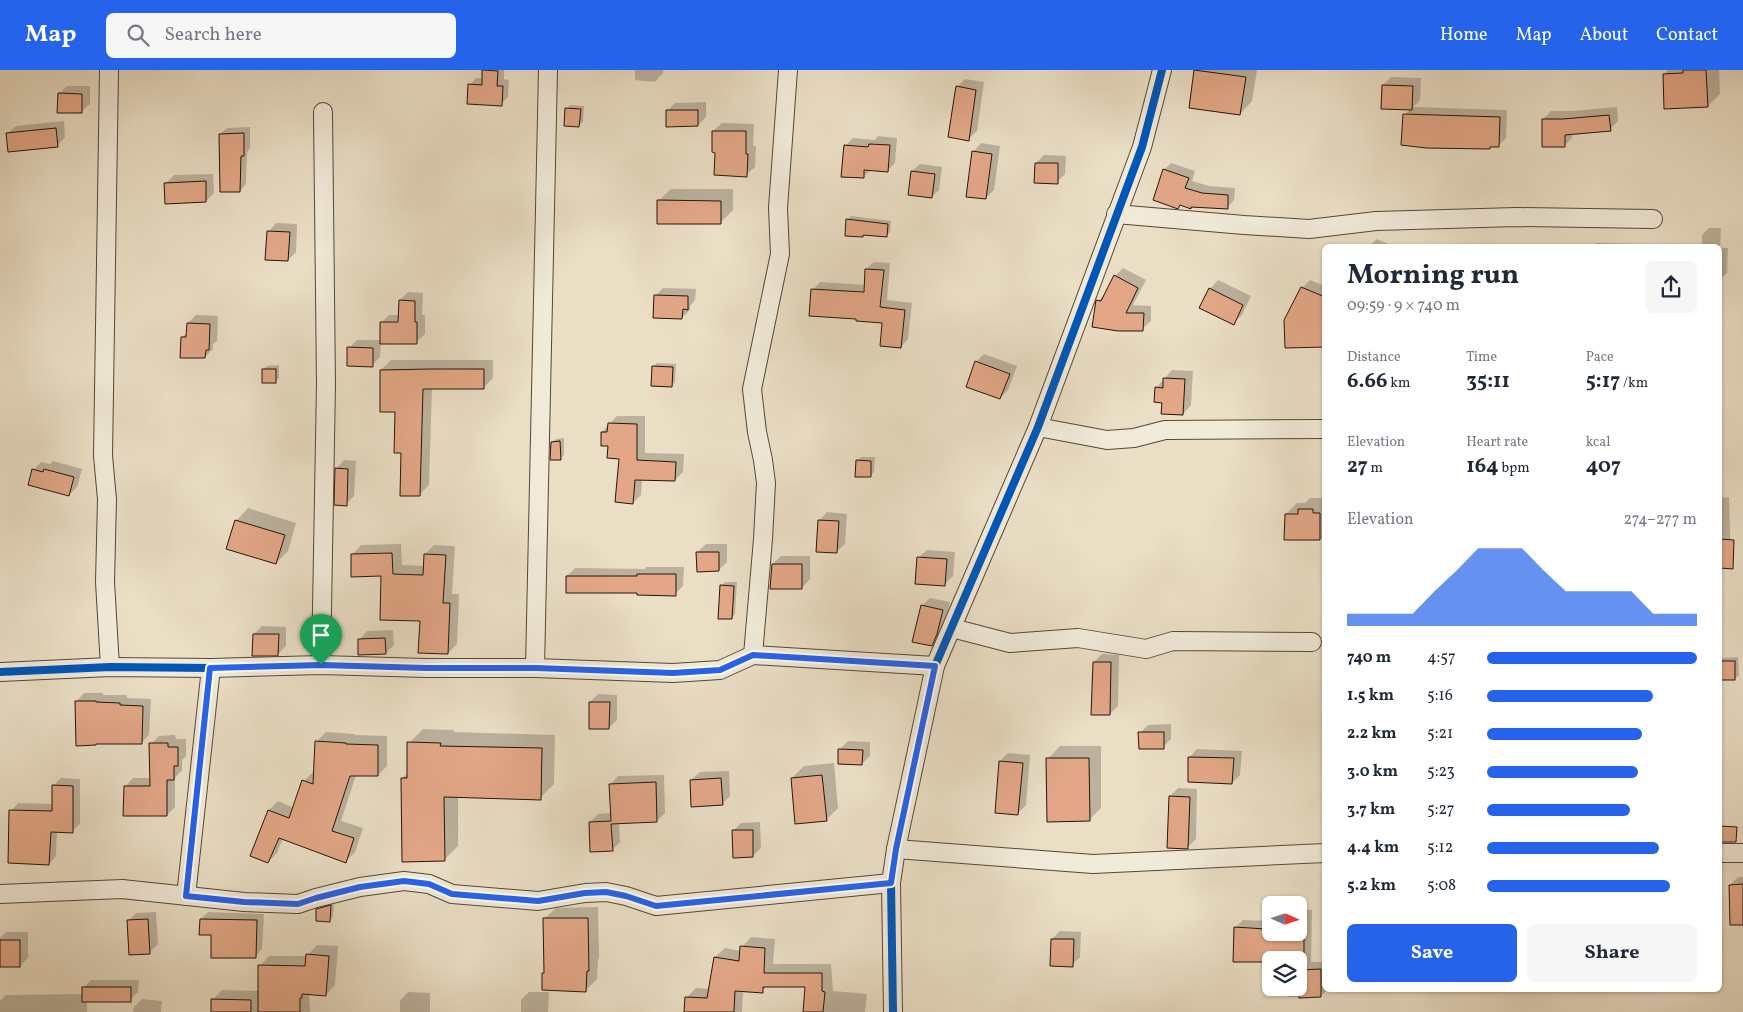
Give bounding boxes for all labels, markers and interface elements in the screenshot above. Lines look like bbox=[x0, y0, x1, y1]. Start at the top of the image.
search box bbox=[106, 13, 456, 58]
text: Map bbox=[25, 18, 76, 52]
icon: search bbox=[124, 21, 152, 49]
text: Search here bbox=[164, 22, 262, 48]
text: Home bbox=[1440, 23, 1488, 48]
text: Map bbox=[1516, 23, 1552, 48]
text: About bbox=[1580, 23, 1628, 48]
text: Contact bbox=[1656, 23, 1718, 48]
text: Morning run bbox=[1347, 256, 1519, 295]
button: share bbox=[1645, 261, 1697, 313]
text: 09:59 · 9 × 740 m bbox=[1347, 295, 1460, 317]
text: Distance bbox=[1347, 348, 1401, 367]
text: Time bbox=[1466, 348, 1497, 367]
text: Pace bbox=[1586, 348, 1614, 367]
text: 6.66 bbox=[1347, 367, 1388, 396]
text: 35:11 bbox=[1466, 367, 1510, 396]
text: 5:17 bbox=[1586, 367, 1620, 396]
text: km bbox=[1388, 374, 1410, 393]
text: /km bbox=[1620, 374, 1648, 393]
text: Elevation bbox=[1347, 433, 1405, 452]
text: Heart rate bbox=[1466, 433, 1528, 452]
text: kcal bbox=[1586, 433, 1611, 452]
text: 27 bbox=[1347, 452, 1368, 481]
text: 164 bbox=[1466, 452, 1499, 481]
text: 407 bbox=[1586, 452, 1621, 481]
text: m bbox=[1368, 459, 1383, 478]
text: bpm bbox=[1499, 459, 1530, 478]
text: Elevation bbox=[1347, 509, 1414, 531]
text: 274–277 m bbox=[1624, 509, 1697, 531]
pin bbox=[300, 614, 342, 665]
icon: arrive bbox=[307, 621, 335, 649]
text: 740 m bbox=[1347, 647, 1391, 669]
text: 4:57 bbox=[1427, 647, 1456, 669]
text: 1.5 km bbox=[1347, 685, 1394, 707]
text: 5:16 bbox=[1427, 685, 1453, 707]
text: 2.2 km bbox=[1347, 723, 1397, 745]
text: 5:21 bbox=[1427, 723, 1453, 745]
text: 3.0 km bbox=[1347, 761, 1398, 783]
text: 5:23 bbox=[1427, 761, 1455, 783]
text: 3.7 km bbox=[1347, 799, 1395, 821]
text: 5:27 bbox=[1427, 799, 1454, 821]
text: 4.4 km bbox=[1347, 837, 1399, 859]
text: 5:12 bbox=[1427, 837, 1453, 859]
text: 5.2 km bbox=[1347, 875, 1396, 897]
text: 5:08 bbox=[1427, 875, 1456, 897]
north arrow bbox=[1262, 896, 1308, 941]
map controls bbox=[1262, 896, 1307, 996]
button: Save bbox=[1347, 924, 1517, 982]
button: Share bbox=[1527, 924, 1697, 982]
button: layers bbox=[1262, 951, 1307, 996]

